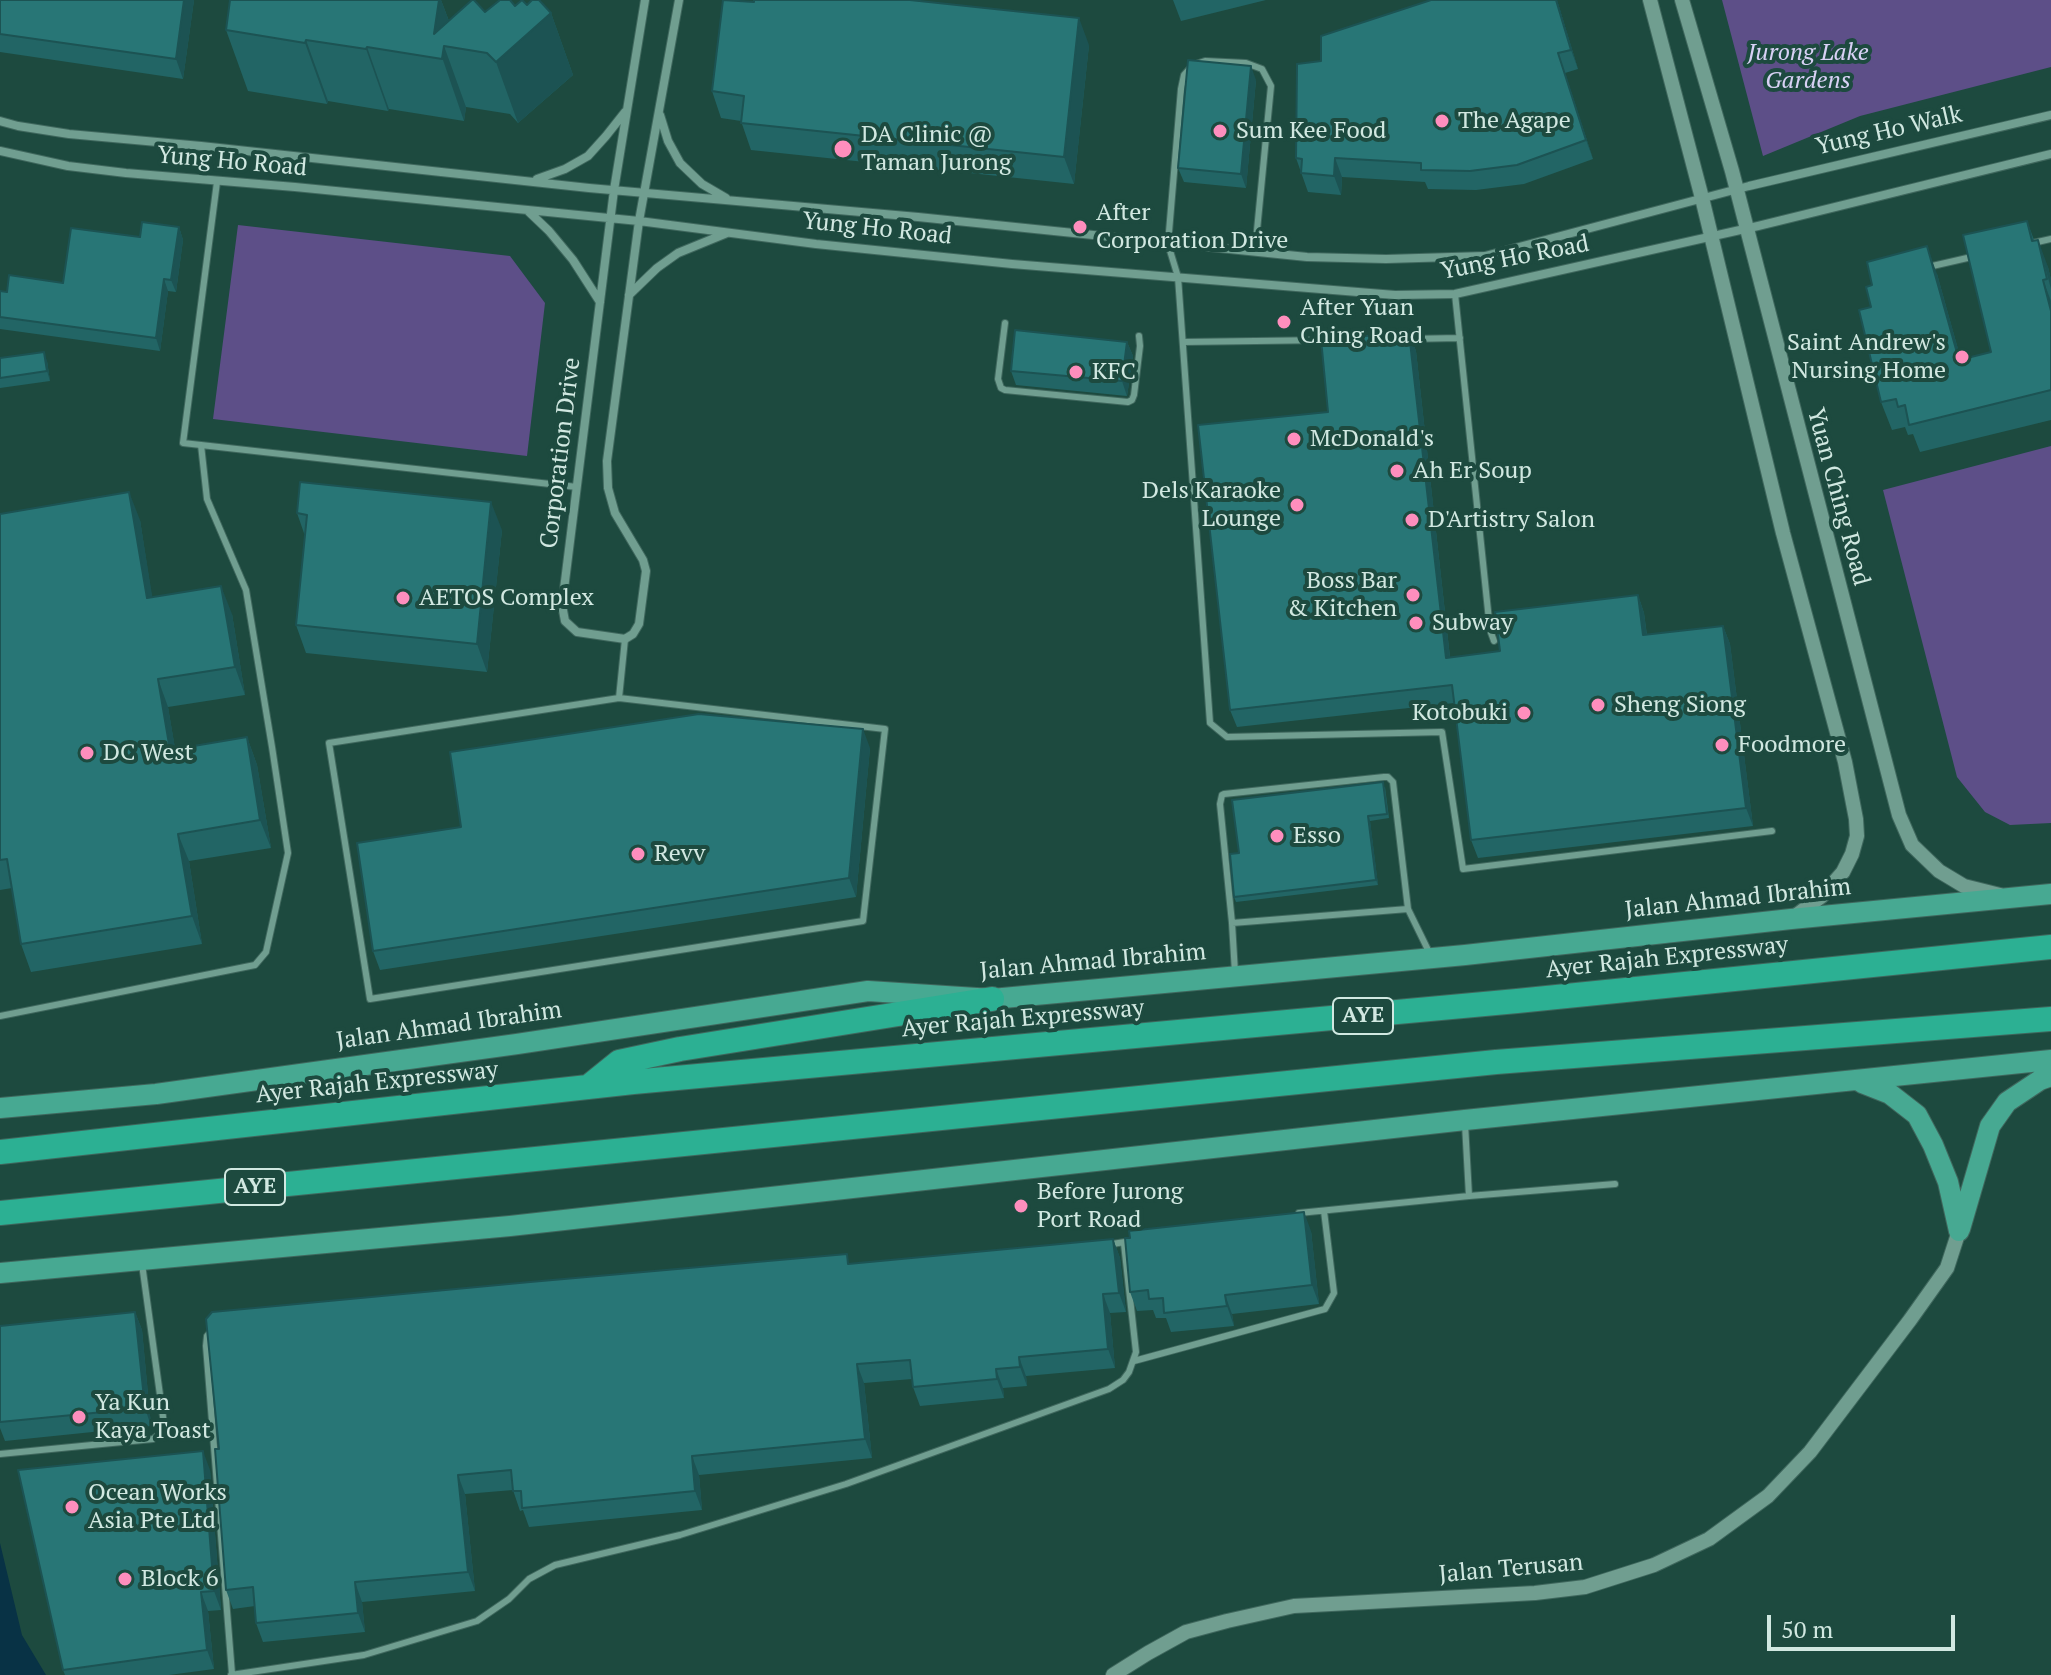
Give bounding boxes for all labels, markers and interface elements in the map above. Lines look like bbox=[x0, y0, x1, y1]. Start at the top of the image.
park label: Jurong Lake Gardens bbox=[1747, 39, 1869, 95]
street label: Yung Ho Walk bbox=[1813, 100, 1965, 162]
place label: The Agape bbox=[1458, 107, 1571, 135]
marker: The Agape bbox=[1433, 112, 1451, 130]
place label: Sum Kee Food bbox=[1236, 117, 1386, 145]
place label: DA Clinic @ Taman Jurong bbox=[861, 121, 1012, 177]
marker: Sum Kee Food bbox=[1211, 122, 1229, 140]
marker: DA Clinic @ Taman Jurong bbox=[832, 138, 854, 160]
street label: Yung Ho Road bbox=[156, 141, 308, 183]
place label: After Corporation Drive bbox=[1096, 199, 1288, 255]
street label: Yung Ho Road bbox=[801, 207, 953, 251]
marker: After Corporation Drive bbox=[1071, 218, 1089, 236]
street label: Yung Ho Road bbox=[1439, 230, 1591, 286]
place label: After Yuan Ching Road bbox=[1300, 294, 1423, 350]
marker: After Yuan Ching Road bbox=[1275, 313, 1293, 331]
place label: Saint Andrew's Nursing Home bbox=[1787, 329, 1946, 385]
marker: Saint Andrew's Nursing Home bbox=[1953, 348, 1971, 366]
street label: Corporation Drive bbox=[535, 356, 587, 550]
place label: KFC bbox=[1092, 358, 1136, 386]
marker: KFC bbox=[1067, 363, 1085, 381]
street label: Yuan Ching Road bbox=[1800, 405, 1876, 589]
place label: McDonald's bbox=[1310, 425, 1434, 453]
marker: McDonald's bbox=[1285, 430, 1303, 448]
place label: Ah Er Soup bbox=[1413, 457, 1532, 485]
marker: Ah Er Soup bbox=[1388, 462, 1406, 480]
place label: Dels Karaoke Lounge bbox=[1142, 477, 1281, 533]
marker: Dels Karaoke Lounge bbox=[1288, 496, 1306, 514]
place label: D'Artistry Salon bbox=[1428, 506, 1595, 534]
marker: D'Artistry Salon bbox=[1403, 511, 1421, 529]
place label: Boss Bar & Kitchen bbox=[1287, 567, 1397, 623]
place label: AETOS Complex bbox=[419, 584, 594, 612]
marker: Boss Bar & Kitchen bbox=[1404, 586, 1422, 604]
marker: AETOS Complex bbox=[394, 589, 412, 607]
place label: Subway bbox=[1432, 609, 1513, 637]
marker: Subway bbox=[1407, 614, 1425, 632]
place label: Sheng Siong bbox=[1614, 691, 1746, 719]
marker: Sheng Siong bbox=[1589, 696, 1607, 714]
place label: Kotobuki bbox=[1412, 699, 1508, 727]
marker: Kotobuki bbox=[1515, 704, 1533, 722]
place label: Foodmore bbox=[1738, 731, 1846, 759]
marker: Foodmore bbox=[1713, 736, 1731, 754]
place label: DC West bbox=[103, 739, 194, 767]
marker: DC West bbox=[78, 744, 96, 762]
place label: Esso bbox=[1293, 822, 1341, 850]
marker: Esso bbox=[1268, 827, 1286, 845]
place label: Revv bbox=[654, 840, 706, 868]
marker: Revv bbox=[629, 845, 647, 863]
street label: Jalan Ahmad Ibrahim bbox=[1624, 873, 1852, 925]
street label: Ayer Rajah Expressway bbox=[1544, 931, 1790, 985]
street label: Jalan Ahmad Ibrahim bbox=[979, 938, 1207, 986]
street label: Ayer Rajah Expressway bbox=[900, 994, 1146, 1044]
street label: Jalan Ahmad Ibrahim bbox=[335, 996, 563, 1056]
road number: AYE bbox=[1333, 998, 1393, 1034]
street label: Ayer Rajah Expressway bbox=[254, 1056, 500, 1110]
road number: AYE bbox=[225, 1169, 285, 1205]
place label: Before Jurong Port Road bbox=[1037, 1178, 1183, 1234]
marker: Before Jurong Port Road bbox=[1012, 1197, 1030, 1215]
place label: Ya Kun Kaya Toast bbox=[95, 1389, 211, 1445]
marker: Ya Kun Kaya Toast bbox=[70, 1408, 88, 1426]
place label: Ocean Works Asia Pte Ltd bbox=[88, 1479, 227, 1535]
marker: Ocean Works Asia Pte Ltd bbox=[63, 1498, 81, 1516]
street label: Jalan Terusan bbox=[1438, 1548, 1584, 1590]
place label: Block 6 bbox=[141, 1565, 218, 1593]
marker: Block 6 bbox=[116, 1570, 134, 1588]
scale bar bbox=[1771, 1599, 1959, 1649]
text: 50 m bbox=[1781, 1613, 1833, 1645]

